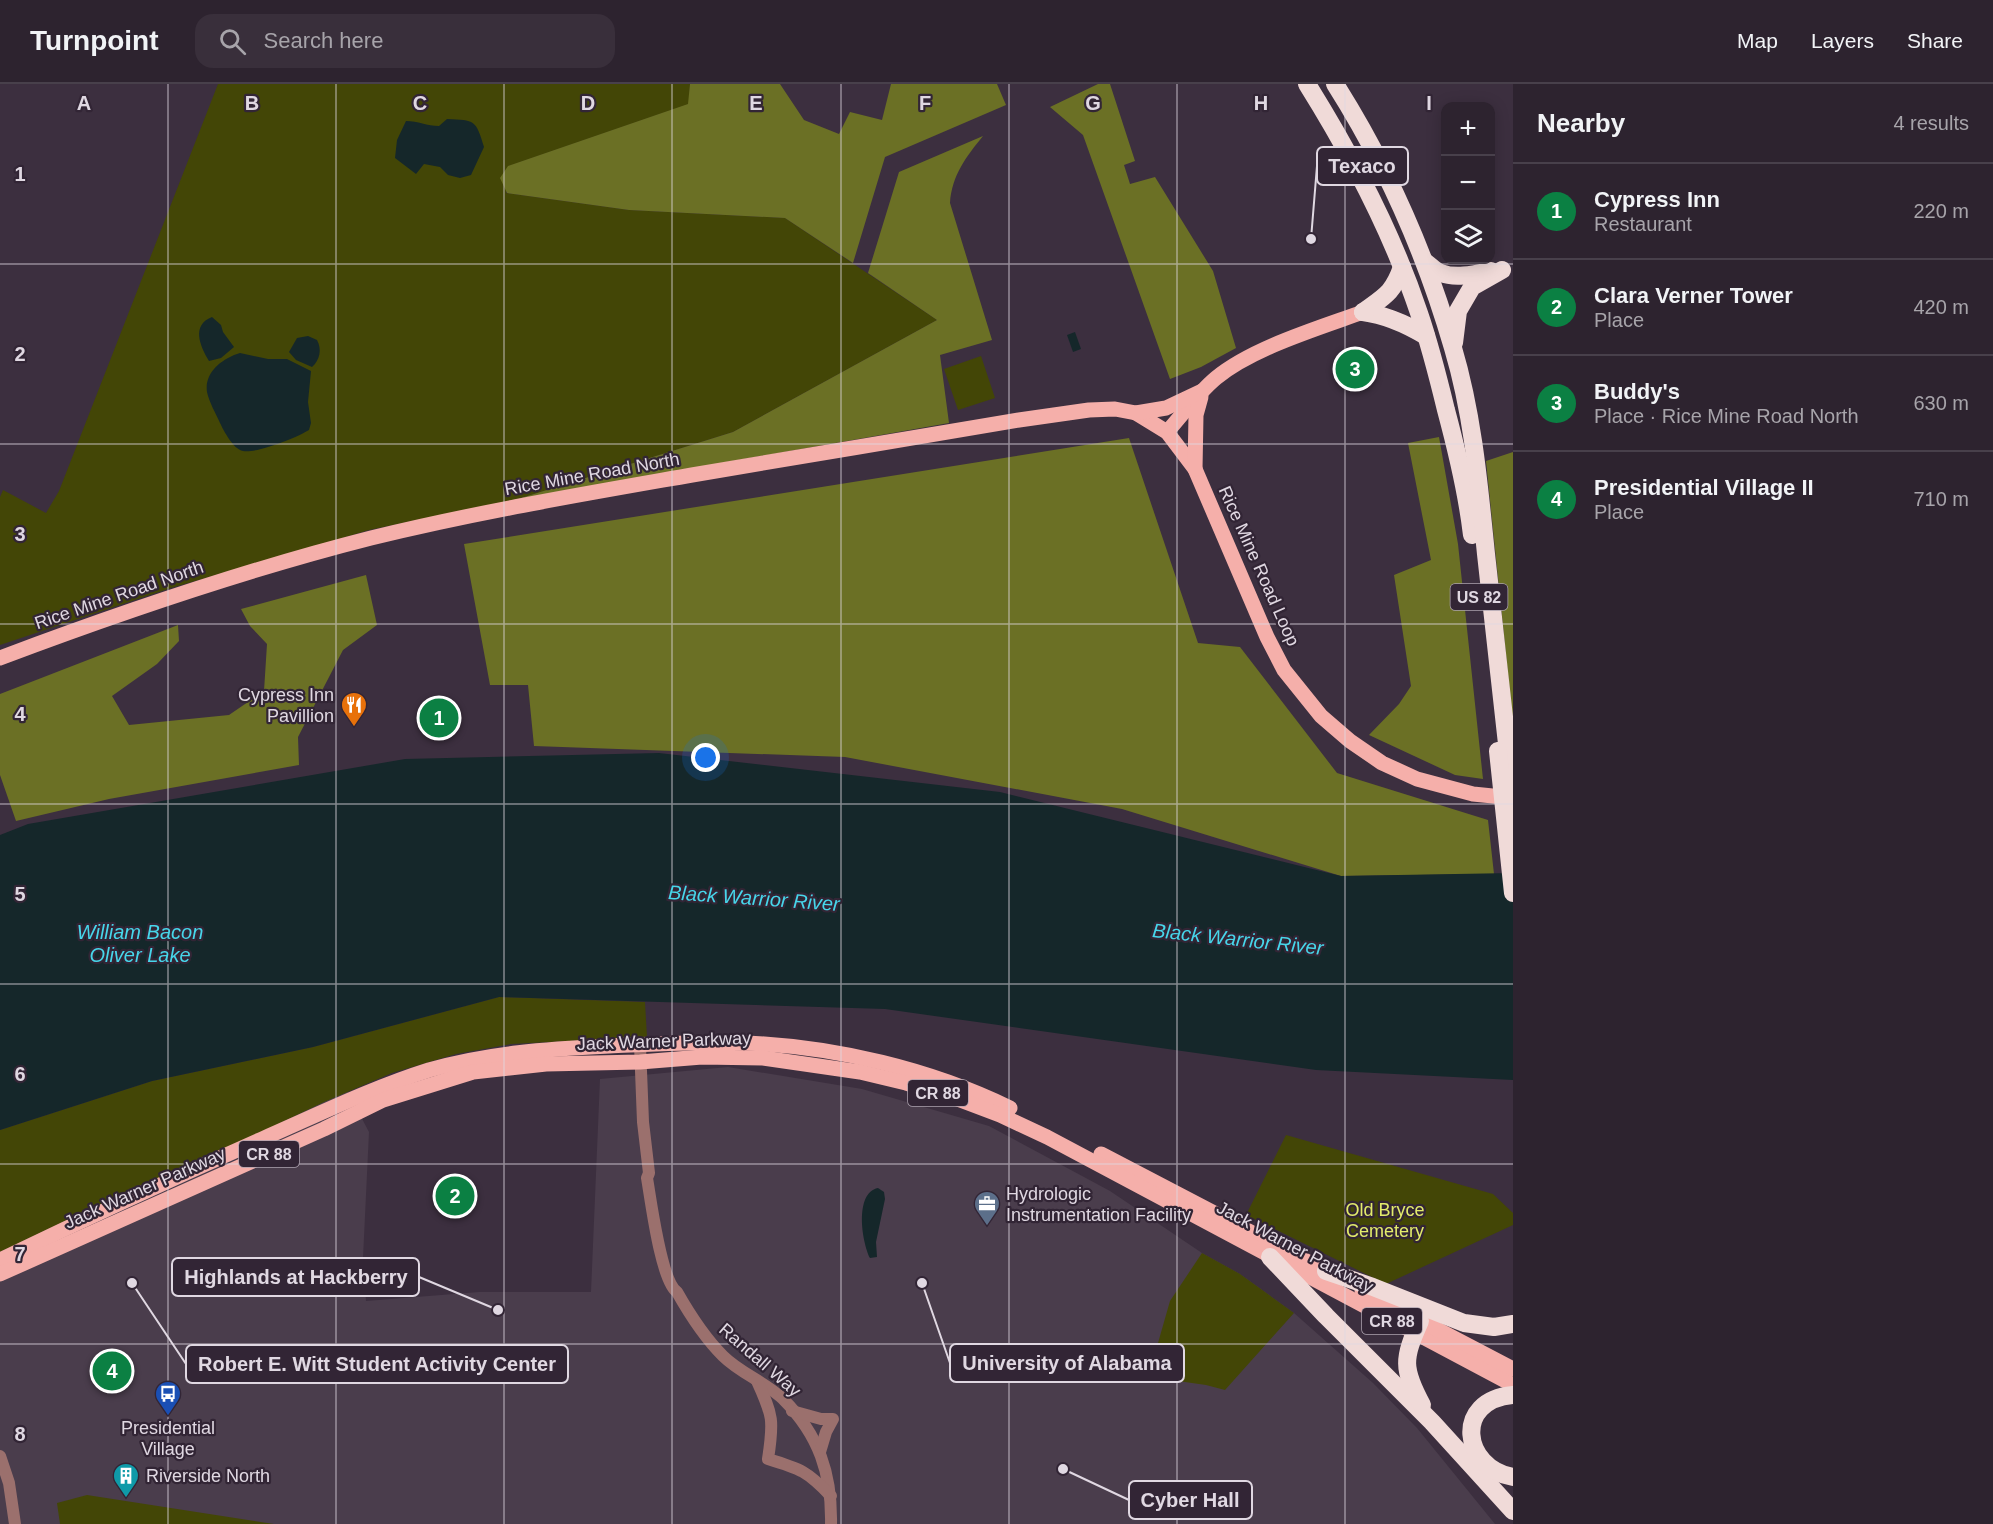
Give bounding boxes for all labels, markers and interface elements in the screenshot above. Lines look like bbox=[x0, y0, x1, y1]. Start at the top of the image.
search box bbox=[195, 14, 615, 68]
text: Turnpoint bbox=[30, 25, 159, 56]
icon: search bbox=[216, 25, 249, 58]
text: Search here bbox=[264, 28, 383, 53]
text: Map bbox=[1737, 29, 1778, 52]
text: Layers bbox=[1811, 29, 1874, 52]
text: Share bbox=[1907, 29, 1963, 52]
text: A bbox=[77, 92, 91, 114]
text: B bbox=[245, 92, 259, 114]
text: C bbox=[413, 92, 427, 114]
text: D bbox=[581, 92, 595, 114]
text: E bbox=[749, 92, 763, 114]
text: F bbox=[919, 92, 931, 114]
text: G bbox=[1085, 92, 1101, 114]
text: H bbox=[1254, 92, 1268, 114]
text: I bbox=[1426, 92, 1432, 114]
map controls bbox=[1441, 102, 1495, 264]
button: + bbox=[1441, 102, 1495, 156]
text: Nearby bbox=[1537, 108, 1625, 138]
text: 4 results bbox=[1893, 112, 1969, 134]
callout: Texaco bbox=[1317, 147, 1408, 185]
text: Texaco bbox=[1328, 155, 1396, 177]
button: − bbox=[1441, 156, 1495, 210]
text: 1 bbox=[14, 163, 26, 185]
text: Cypress Inn bbox=[1594, 187, 1720, 212]
text: 1 bbox=[1551, 200, 1562, 222]
text: 220 m bbox=[1913, 200, 1969, 222]
button: layers bbox=[1441, 210, 1495, 264]
text: Restaurant bbox=[1594, 213, 1692, 235]
text: Clara Verner Tower bbox=[1594, 283, 1793, 308]
text: 2 bbox=[1551, 296, 1562, 318]
text: 420 m bbox=[1913, 296, 1969, 318]
text: Place bbox=[1594, 309, 1644, 331]
text: 2 bbox=[14, 343, 26, 365]
pin: 3 bbox=[1336, 346, 1374, 392]
text: Buddy's bbox=[1594, 379, 1680, 404]
text: 3 bbox=[1551, 392, 1562, 414]
text: 630 m bbox=[1913, 392, 1969, 414]
text: Place · Rice Mine Road North bbox=[1594, 405, 1859, 427]
street label: Rice Mine Road North bbox=[503, 449, 681, 499]
text: Presidential Village II bbox=[1594, 475, 1814, 500]
street label: Rice Mine Road Loop bbox=[1215, 483, 1303, 649]
text: 4 bbox=[1551, 488, 1562, 510]
text: 710 m bbox=[1913, 488, 1969, 510]
text: Place bbox=[1594, 501, 1644, 523]
text: 3 bbox=[14, 523, 26, 545]
street label: Rice Mine Road North bbox=[32, 557, 206, 633]
road number: US 82 bbox=[1450, 584, 1508, 610]
place label: Cypress Inn Pavillion bbox=[238, 685, 334, 726]
restaurant icon: Cypress Inn Pavillion bbox=[339, 690, 369, 728]
pin: 1 bbox=[420, 696, 458, 740]
text: 4 bbox=[14, 703, 26, 725]
your location bbox=[691, 743, 720, 772]
water label: Black Warrior River bbox=[668, 881, 842, 915]
text: 5 bbox=[14, 883, 26, 905]
water label: Black Warrior River bbox=[1151, 919, 1326, 959]
water label: William Bacon Oliver Lake bbox=[77, 921, 203, 966]
street label: Jack Warner Parkway bbox=[577, 1028, 751, 1054]
text: 6 bbox=[14, 1063, 26, 1085]
road number: CR 88 bbox=[908, 1080, 968, 1106]
road number: CR 88 bbox=[239, 1141, 299, 1167]
street label: Jack Warner Parkway bbox=[61, 1143, 229, 1233]
pin: 2 bbox=[436, 1174, 474, 1218]
place label: Hydrologic Instrumentation Facility bbox=[1006, 1184, 1191, 1225]
office icon: Hydrologic Instrumentation Facility bbox=[972, 1189, 1002, 1227]
street label: Jack Warner Parkway bbox=[1213, 1197, 1377, 1297]
park label: Old Bryce Cemetery bbox=[1345, 1200, 1425, 1241]
text: 7 bbox=[14, 1243, 26, 1265]
callout: Highlands at Hackberry bbox=[172, 1258, 419, 1296]
text: Highlands at Hackberry bbox=[184, 1266, 409, 1288]
road number: CR 88 bbox=[1362, 1308, 1422, 1334]
street label: Randall Way bbox=[715, 1319, 805, 1401]
callout: University of Alabama bbox=[950, 1344, 1184, 1382]
callout: Robert E. Witt Student Activity Center bbox=[186, 1345, 568, 1383]
pin: 4 bbox=[92, 1348, 132, 1394]
text: University of Alabama bbox=[962, 1352, 1173, 1374]
text: Robert E. Witt Student Activity Center bbox=[198, 1353, 556, 1375]
bus stop icon: Presidential Village bbox=[153, 1379, 183, 1417]
place label: Presidential Village bbox=[121, 1418, 215, 1459]
text: 8 bbox=[14, 1423, 26, 1445]
building icon: Riverside North bbox=[111, 1461, 141, 1499]
place label: Riverside North bbox=[146, 1466, 270, 1486]
callout: Cyber Hall bbox=[1129, 1481, 1252, 1519]
text: Cyber Hall bbox=[1141, 1489, 1239, 1511]

